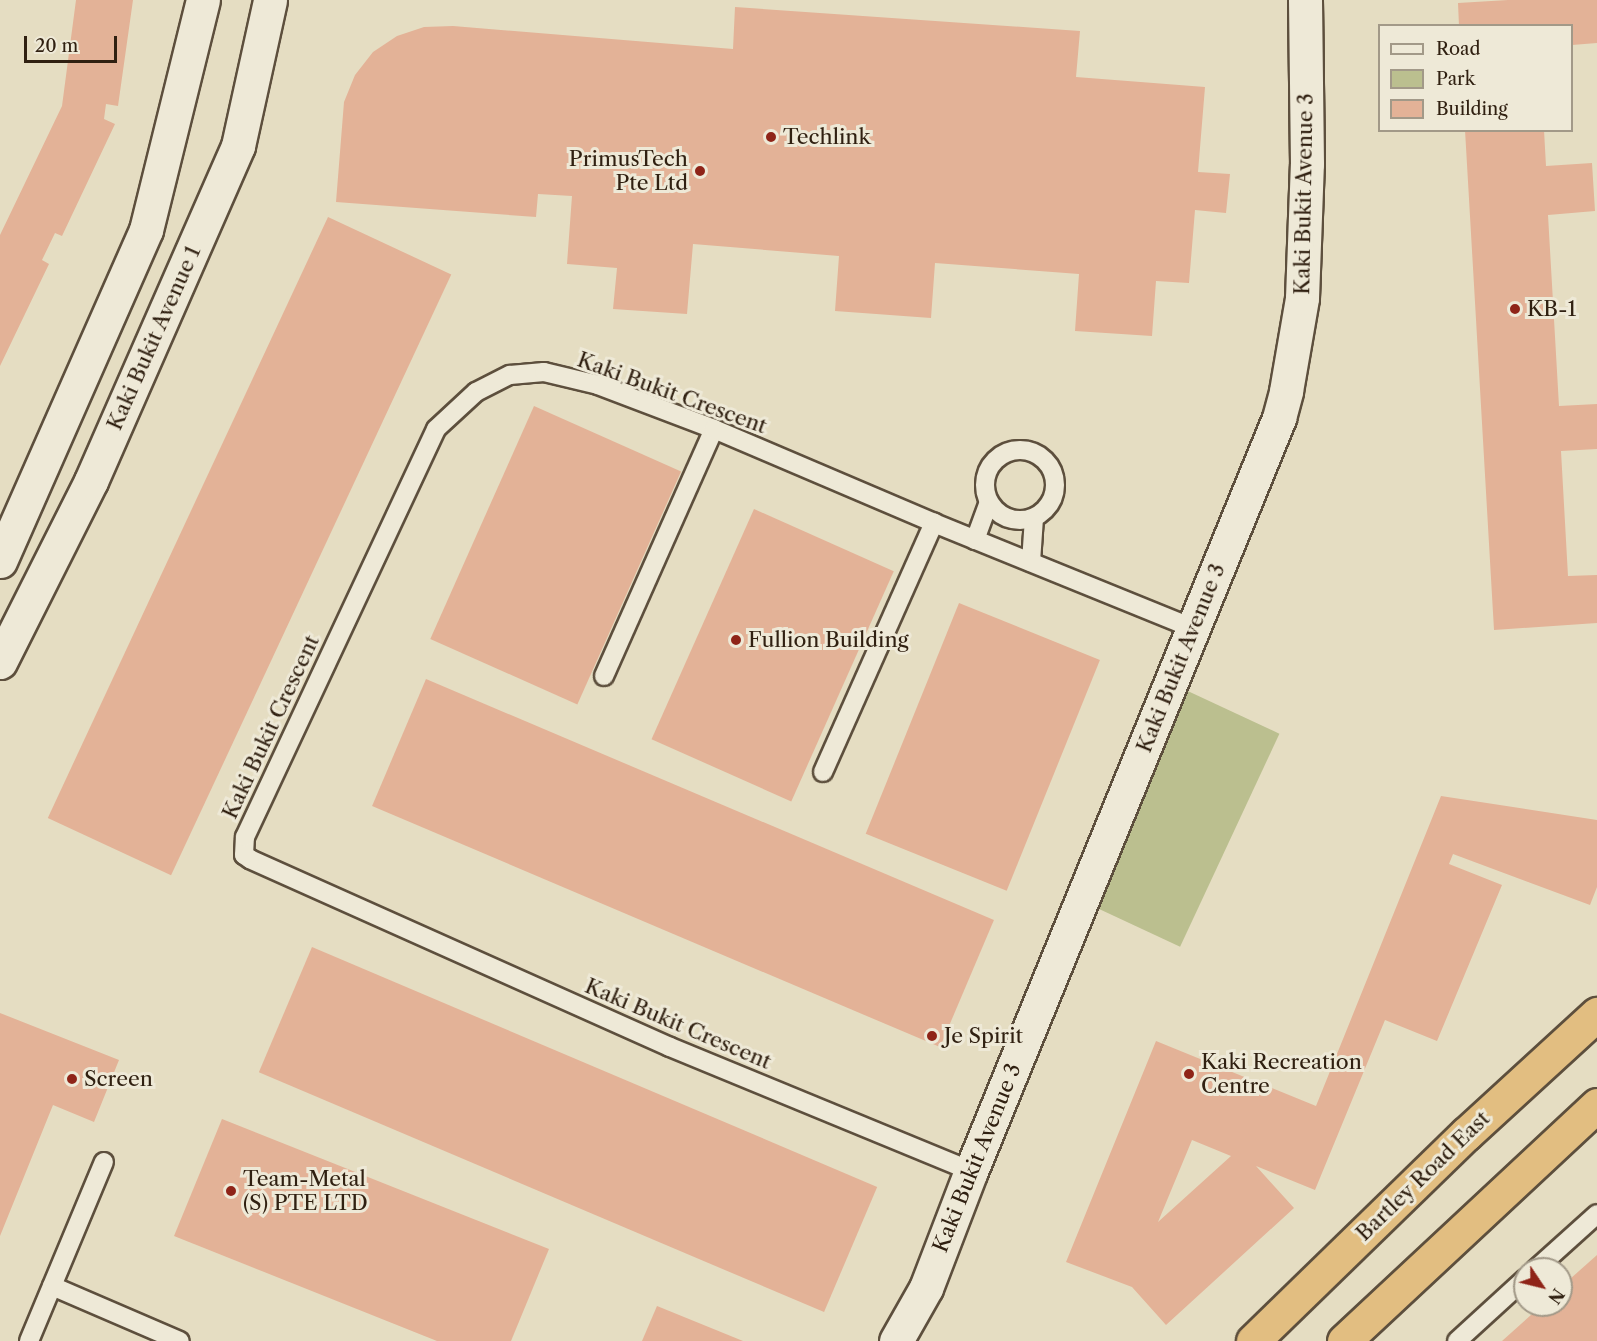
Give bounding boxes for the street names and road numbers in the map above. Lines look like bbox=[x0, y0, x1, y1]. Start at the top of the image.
street label: Kaki Bukit Avenue 3 bbox=[1290, 93, 1318, 295]
street label: Kaki Bukit Avenue 1 bbox=[102, 242, 206, 434]
street label: Kaki Bukit Crescent bbox=[574, 347, 770, 439]
street label: Kaki Bukit Avenue 3 bbox=[1131, 559, 1231, 757]
street label: Kaki Bukit Crescent bbox=[217, 631, 325, 823]
street label: Kaki Bukit Crescent bbox=[581, 973, 775, 1075]
street label: Kaki Bukit Avenue 3 bbox=[927, 1059, 1027, 1257]
street label: Bartley Road East bbox=[1351, 1106, 1495, 1246]

